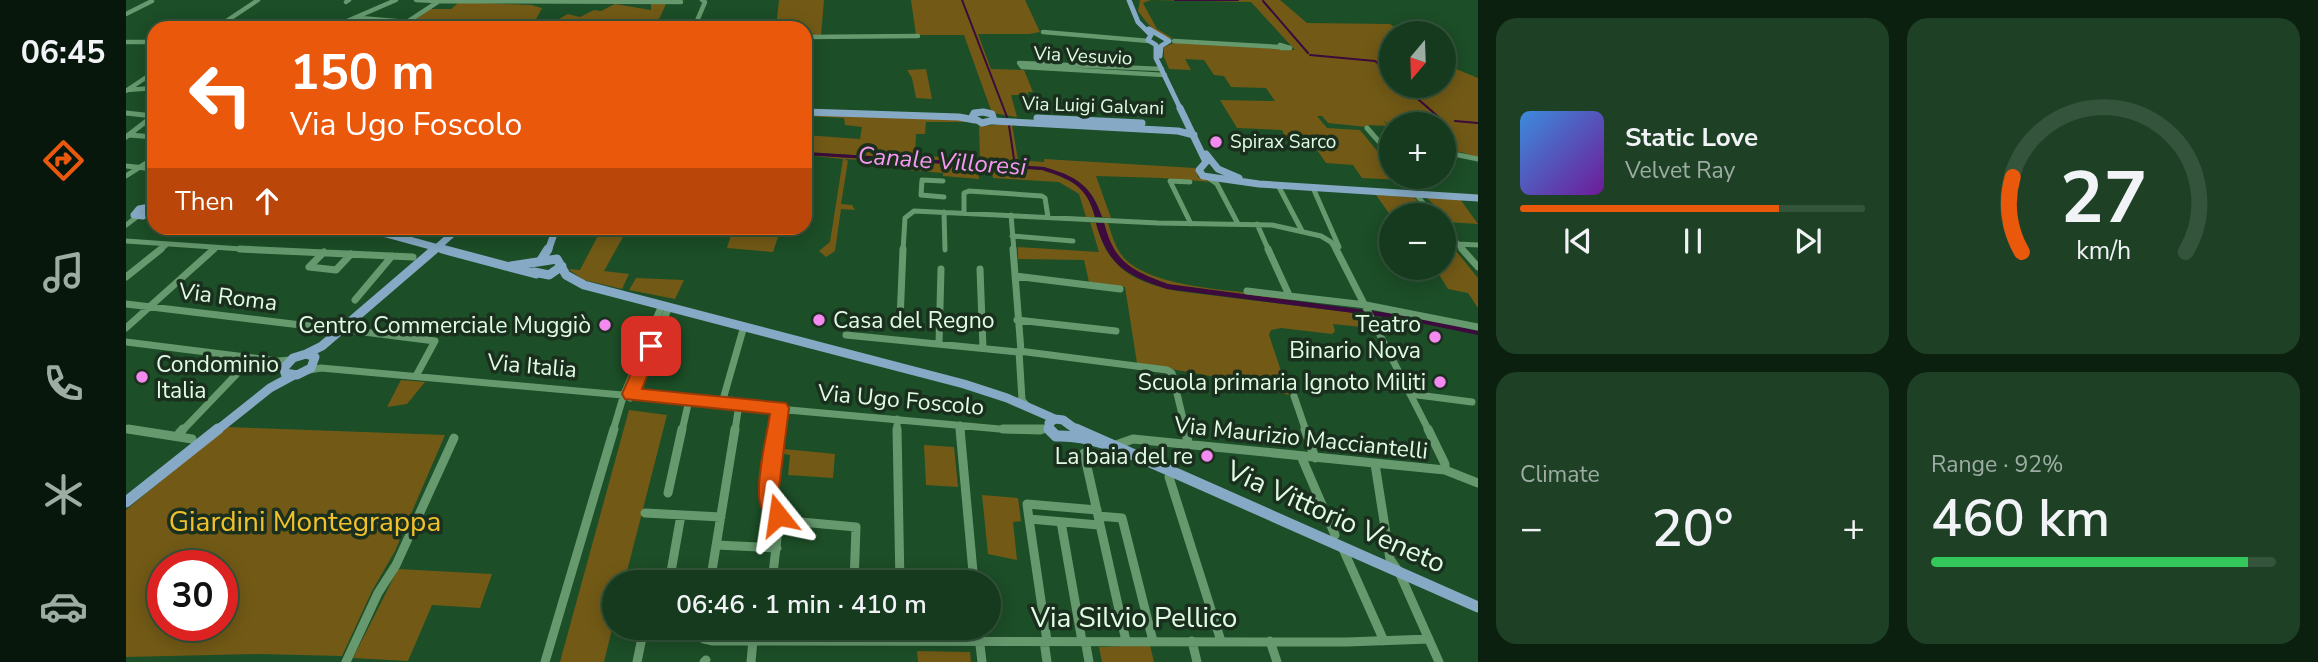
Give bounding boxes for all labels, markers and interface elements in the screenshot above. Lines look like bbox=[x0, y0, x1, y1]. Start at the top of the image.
north arrow bbox=[1379, 21, 1456, 98]
map controls bbox=[1379, 21, 1456, 280]
text: 06:45 bbox=[21, 31, 105, 74]
text: 150 m bbox=[290, 39, 434, 106]
street label: Via Vesuvio bbox=[1032, 40, 1133, 72]
icon: left bbox=[175, 49, 266, 140]
street label: Via Luigi Galvani bbox=[1020, 90, 1165, 121]
text: Via Ugo Foscolo bbox=[290, 103, 522, 146]
button: + bbox=[1379, 112, 1456, 189]
text: Static Love bbox=[1625, 120, 1758, 155]
place label: Spirax Sarco bbox=[1230, 129, 1336, 155]
marker: Spirax Sarco bbox=[1208, 134, 1224, 150]
icon: directions bbox=[39, 136, 88, 185]
water label: Canale Villoresi bbox=[857, 139, 1028, 183]
text: 27 bbox=[2060, 148, 2147, 248]
text: Velvet Ray bbox=[1625, 155, 1735, 186]
icon: ahead bbox=[248, 182, 286, 220]
text: Then bbox=[175, 184, 234, 219]
button: − bbox=[1379, 203, 1456, 280]
icon: previous bbox=[1559, 222, 1597, 260]
icon: pause bbox=[1674, 222, 1712, 260]
icon: next bbox=[1789, 222, 1827, 260]
text: km/h bbox=[2076, 234, 2131, 268]
icon: music bbox=[39, 248, 88, 297]
street label: Via Roma bbox=[176, 275, 279, 318]
place label: Casa del Regno bbox=[833, 305, 995, 336]
place label: Teatro Binario Nova bbox=[1289, 309, 1421, 366]
place label: Centro Commerciale Muggiò bbox=[298, 310, 591, 341]
marker: Casa del Regno bbox=[811, 312, 827, 328]
pin bbox=[621, 316, 681, 376]
marker: Centro Commerciale Muggiò bbox=[597, 317, 613, 333]
icon: arrive bbox=[632, 327, 670, 365]
marker: Teatro Binario Nova bbox=[1427, 329, 1443, 345]
street label: Via Italia bbox=[485, 347, 578, 385]
place label: Condominio Italia bbox=[156, 349, 279, 406]
icon: phone bbox=[39, 359, 88, 408]
place label: Scuola primaria Ignoto Militi bbox=[1138, 367, 1426, 398]
marker: Condominio Italia bbox=[134, 369, 150, 385]
marker: Scuola primaria Ignoto Militi bbox=[1432, 374, 1448, 390]
street label: Via Ugo Foscolo bbox=[816, 377, 985, 423]
street label: Via Maurizio Macciantelli bbox=[1172, 409, 1429, 467]
place label: La baia del re bbox=[1055, 441, 1193, 472]
marker: La baia del re bbox=[1199, 448, 1215, 464]
text: Range · 92% bbox=[1931, 449, 2063, 480]
street label: Via Vittorio Veneto bbox=[1220, 451, 1452, 582]
text: Climate bbox=[1520, 459, 1600, 490]
icon: climate bbox=[39, 470, 88, 519]
position arrow bbox=[741, 478, 815, 552]
text: 460 km bbox=[1931, 483, 2110, 554]
text: 20° bbox=[1652, 493, 1733, 564]
park label: Giardini Montegrappa bbox=[169, 503, 441, 541]
text: − bbox=[1520, 503, 1543, 554]
text: + bbox=[1842, 503, 1865, 554]
speed limit sign: 30 bbox=[147, 550, 238, 641]
icon: car bbox=[39, 582, 88, 631]
text: 06:46 · 1 min · 410 m bbox=[676, 587, 927, 622]
street label: Via Silvio Pellico bbox=[1030, 599, 1237, 637]

